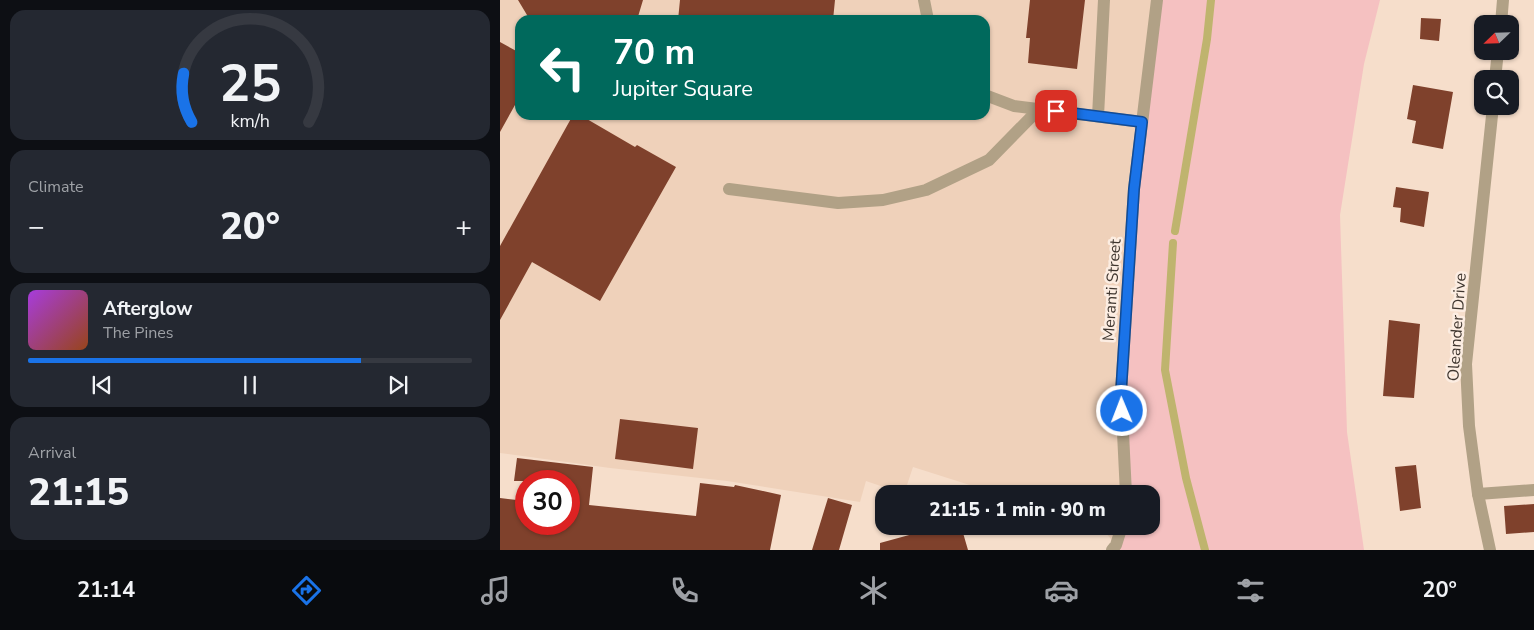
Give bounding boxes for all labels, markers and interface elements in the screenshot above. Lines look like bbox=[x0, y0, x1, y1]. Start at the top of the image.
north arrow bbox=[1474, 15, 1519, 60]
map controls bbox=[1474, 15, 1519, 115]
text: 70 m bbox=[613, 29, 695, 76]
icon: left bbox=[530, 35, 595, 100]
text: 25 bbox=[219, 48, 281, 119]
button: search bbox=[1474, 70, 1519, 115]
text: Jupiter Square bbox=[613, 74, 753, 104]
pin bbox=[1035, 90, 1077, 132]
icon: arrive bbox=[1042, 97, 1070, 125]
text: km/h bbox=[230, 109, 270, 133]
text: Climate bbox=[28, 176, 83, 198]
text: 20° bbox=[220, 201, 280, 252]
text: − bbox=[28, 208, 45, 246]
text: + bbox=[455, 208, 472, 246]
street label: Meranti Street bbox=[1097, 238, 1127, 342]
street label: Oleander Drive bbox=[1442, 272, 1472, 382]
text: Afterglow bbox=[103, 296, 193, 322]
text: The Pines bbox=[103, 322, 173, 344]
icon: previous bbox=[88, 371, 116, 399]
icon: pause bbox=[236, 371, 264, 399]
icon: next bbox=[384, 371, 412, 399]
position arrow bbox=[1095, 384, 1147, 436]
text: Arrival bbox=[28, 442, 76, 464]
text: 21:15 bbox=[28, 467, 129, 518]
speed limit sign: 30 bbox=[515, 470, 580, 535]
text: 21:15 · 1 min · 90 m bbox=[929, 497, 1106, 523]
icon: directions bbox=[289, 573, 324, 608]
icon: music bbox=[478, 573, 513, 608]
icon: phone bbox=[667, 573, 702, 608]
icon: climate bbox=[856, 573, 891, 608]
icon: car bbox=[1044, 573, 1079, 608]
icon: filters bbox=[1233, 573, 1268, 608]
text: 21:14 bbox=[77, 575, 135, 605]
text: 20° bbox=[1422, 575, 1457, 605]

